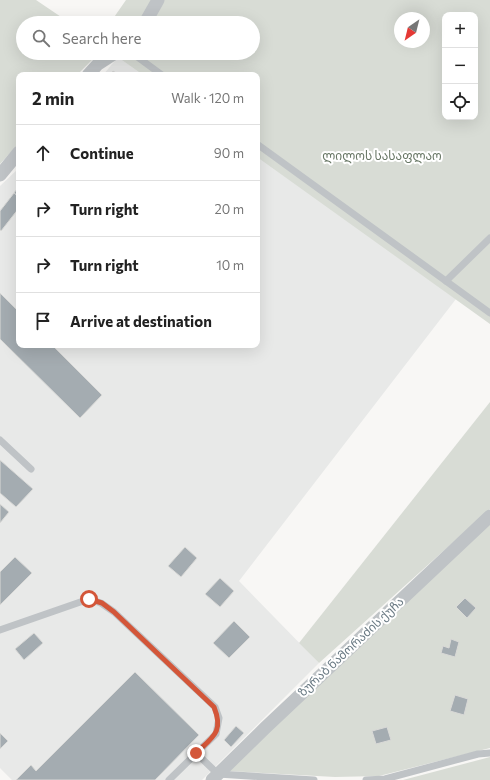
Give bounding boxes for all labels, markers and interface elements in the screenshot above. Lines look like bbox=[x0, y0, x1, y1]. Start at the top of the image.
north arrow bbox=[394, 12, 430, 48]
map controls bbox=[442, 12, 478, 120]
button: + bbox=[442, 12, 478, 48]
search box bbox=[16, 16, 260, 60]
icon: search bbox=[30, 27, 52, 49]
text: Search here bbox=[62, 29, 141, 47]
button: − bbox=[442, 48, 478, 84]
button: locate bbox=[442, 84, 478, 120]
text: 2 min bbox=[32, 88, 74, 109]
text: Walk · 120 m bbox=[171, 90, 244, 106]
icon: ahead bbox=[32, 142, 54, 164]
text: Continue bbox=[70, 144, 134, 162]
text: 90 m bbox=[214, 145, 244, 161]
park label: ლილოს სასაფლაო bbox=[322, 148, 442, 164]
icon: right bbox=[32, 198, 54, 220]
text: Turn right bbox=[70, 200, 139, 218]
text: 20 m bbox=[215, 201, 244, 217]
icon: right bbox=[32, 254, 54, 276]
text: Turn right bbox=[70, 256, 139, 274]
text: 10 m bbox=[216, 257, 244, 273]
icon: arrive bbox=[32, 310, 54, 332]
text: Arrive at destination bbox=[70, 312, 212, 330]
route start bbox=[80, 590, 98, 608]
street label: ზურაბ ნამორაძის ქუჩა bbox=[295, 594, 407, 700]
route end bbox=[187, 744, 205, 762]

